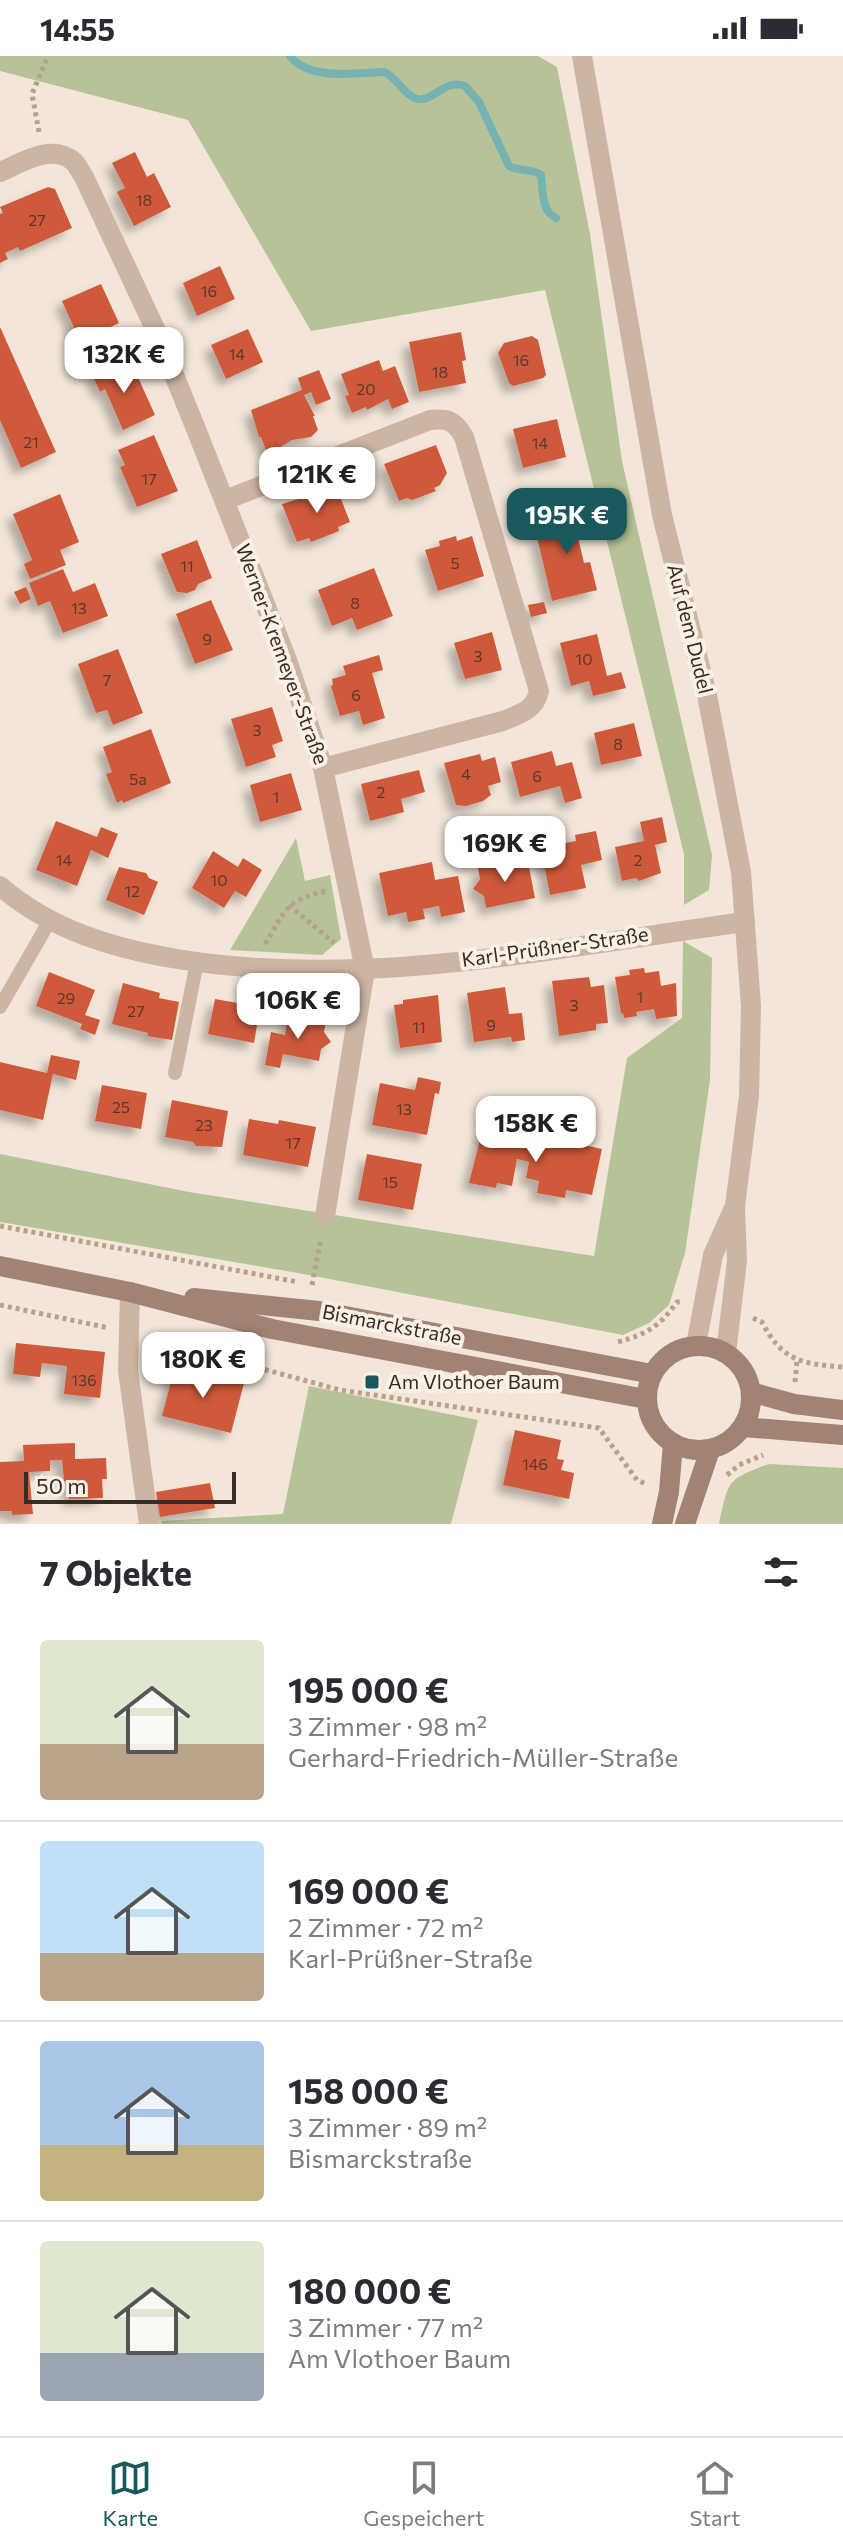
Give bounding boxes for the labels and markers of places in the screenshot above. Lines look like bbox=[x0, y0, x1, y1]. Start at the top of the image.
pin: 132K € bbox=[59, 327, 189, 395]
pin: 121K € bbox=[252, 447, 382, 515]
pin: 195K € bbox=[502, 488, 632, 556]
pin: 169K € bbox=[440, 816, 570, 884]
pin: 106K € bbox=[233, 973, 363, 1041]
pin: 158K € bbox=[471, 1096, 601, 1164]
pin: 180K € bbox=[138, 1332, 268, 1400]
place label: Am Vlothoer Baum bbox=[388, 1369, 560, 1393]
marker: Am Vlothoer Baum bbox=[363, 1373, 381, 1391]

